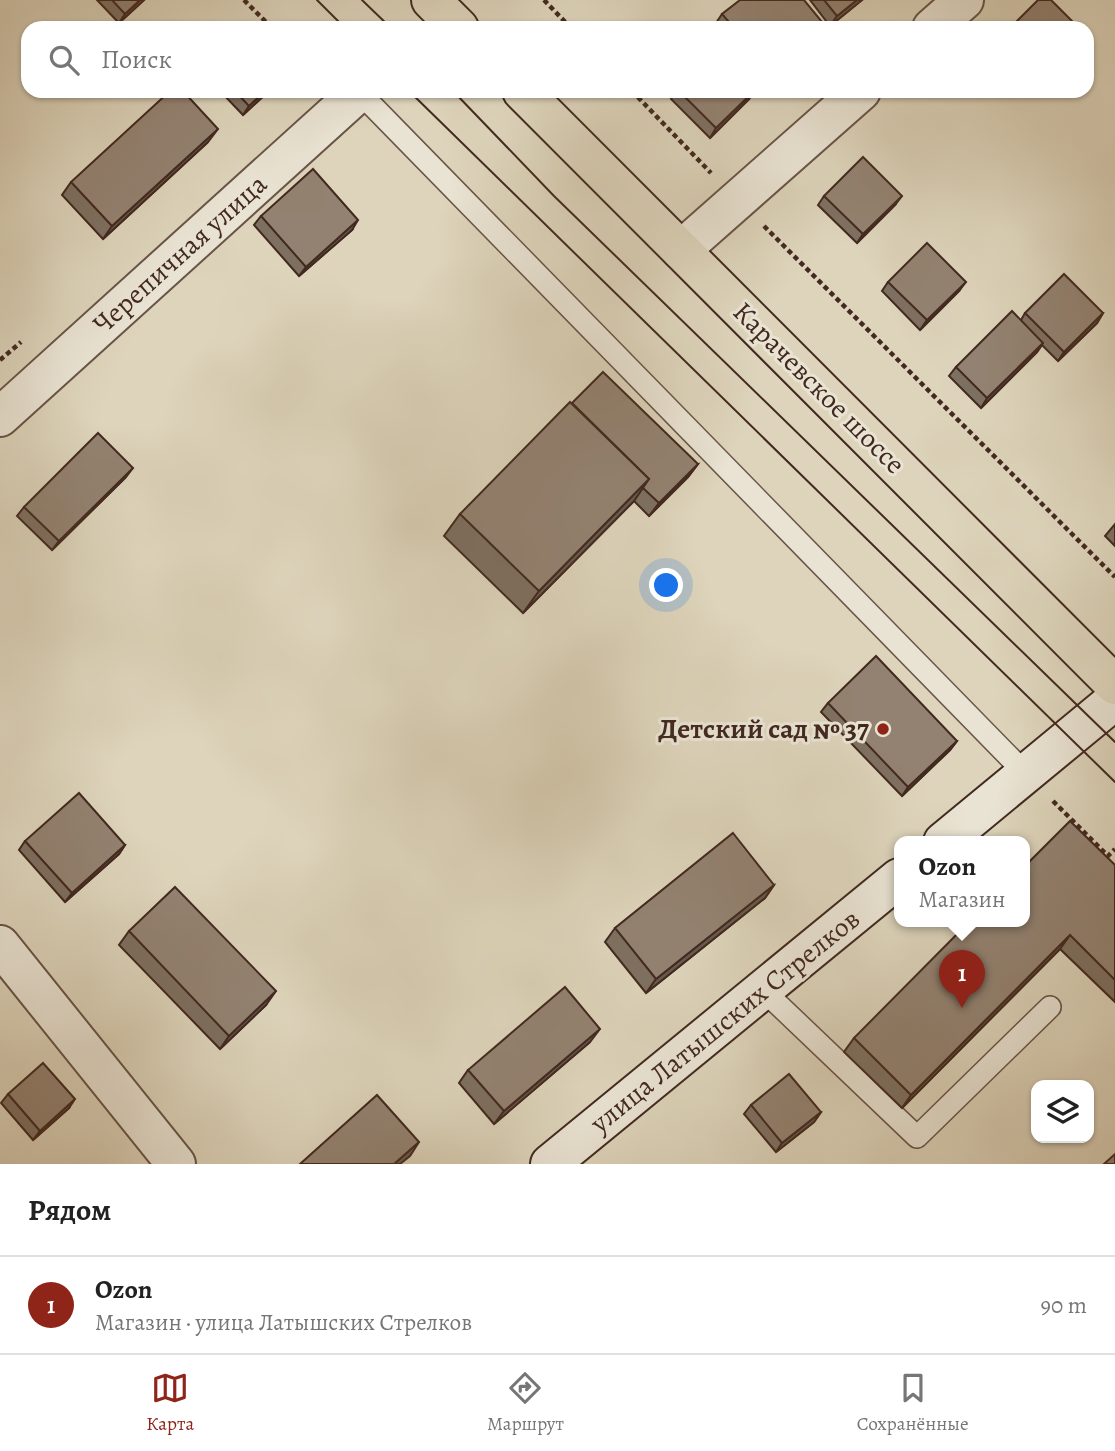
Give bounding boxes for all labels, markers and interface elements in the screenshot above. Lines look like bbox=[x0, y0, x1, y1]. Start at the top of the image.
search box bbox=[21, 21, 1094, 98]
icon: search bbox=[45, 41, 83, 79]
text: Поиск bbox=[101, 42, 172, 77]
street label: Черепичная улица bbox=[85, 166, 275, 342]
street label: Карачевское шоссе bbox=[724, 293, 914, 483]
your location bbox=[649, 568, 683, 602]
place label: Детский сад № 37 bbox=[658, 710, 869, 748]
marker: Детский сад № 37 bbox=[875, 721, 891, 737]
popup bbox=[894, 836, 1030, 927]
text: Ozon bbox=[919, 849, 976, 884]
text: Магазин bbox=[919, 884, 1005, 915]
street label: улица Латышских Стрелков bbox=[581, 900, 868, 1142]
pin: 1 bbox=[939, 950, 985, 1008]
map controls bbox=[1031, 1080, 1094, 1143]
button: layers bbox=[1031, 1080, 1094, 1143]
text: Рядом bbox=[28, 1190, 111, 1230]
text: Ozon bbox=[95, 1272, 153, 1307]
text: 1 bbox=[47, 1290, 55, 1321]
text: 90 m bbox=[1041, 1290, 1087, 1321]
text: Магазин · улица Латышских Стрелков bbox=[95, 1307, 472, 1338]
tab: Карта bbox=[146, 1369, 194, 1437]
tab: Маршрут bbox=[487, 1369, 564, 1437]
tab: Сохранённые bbox=[857, 1369, 969, 1437]

